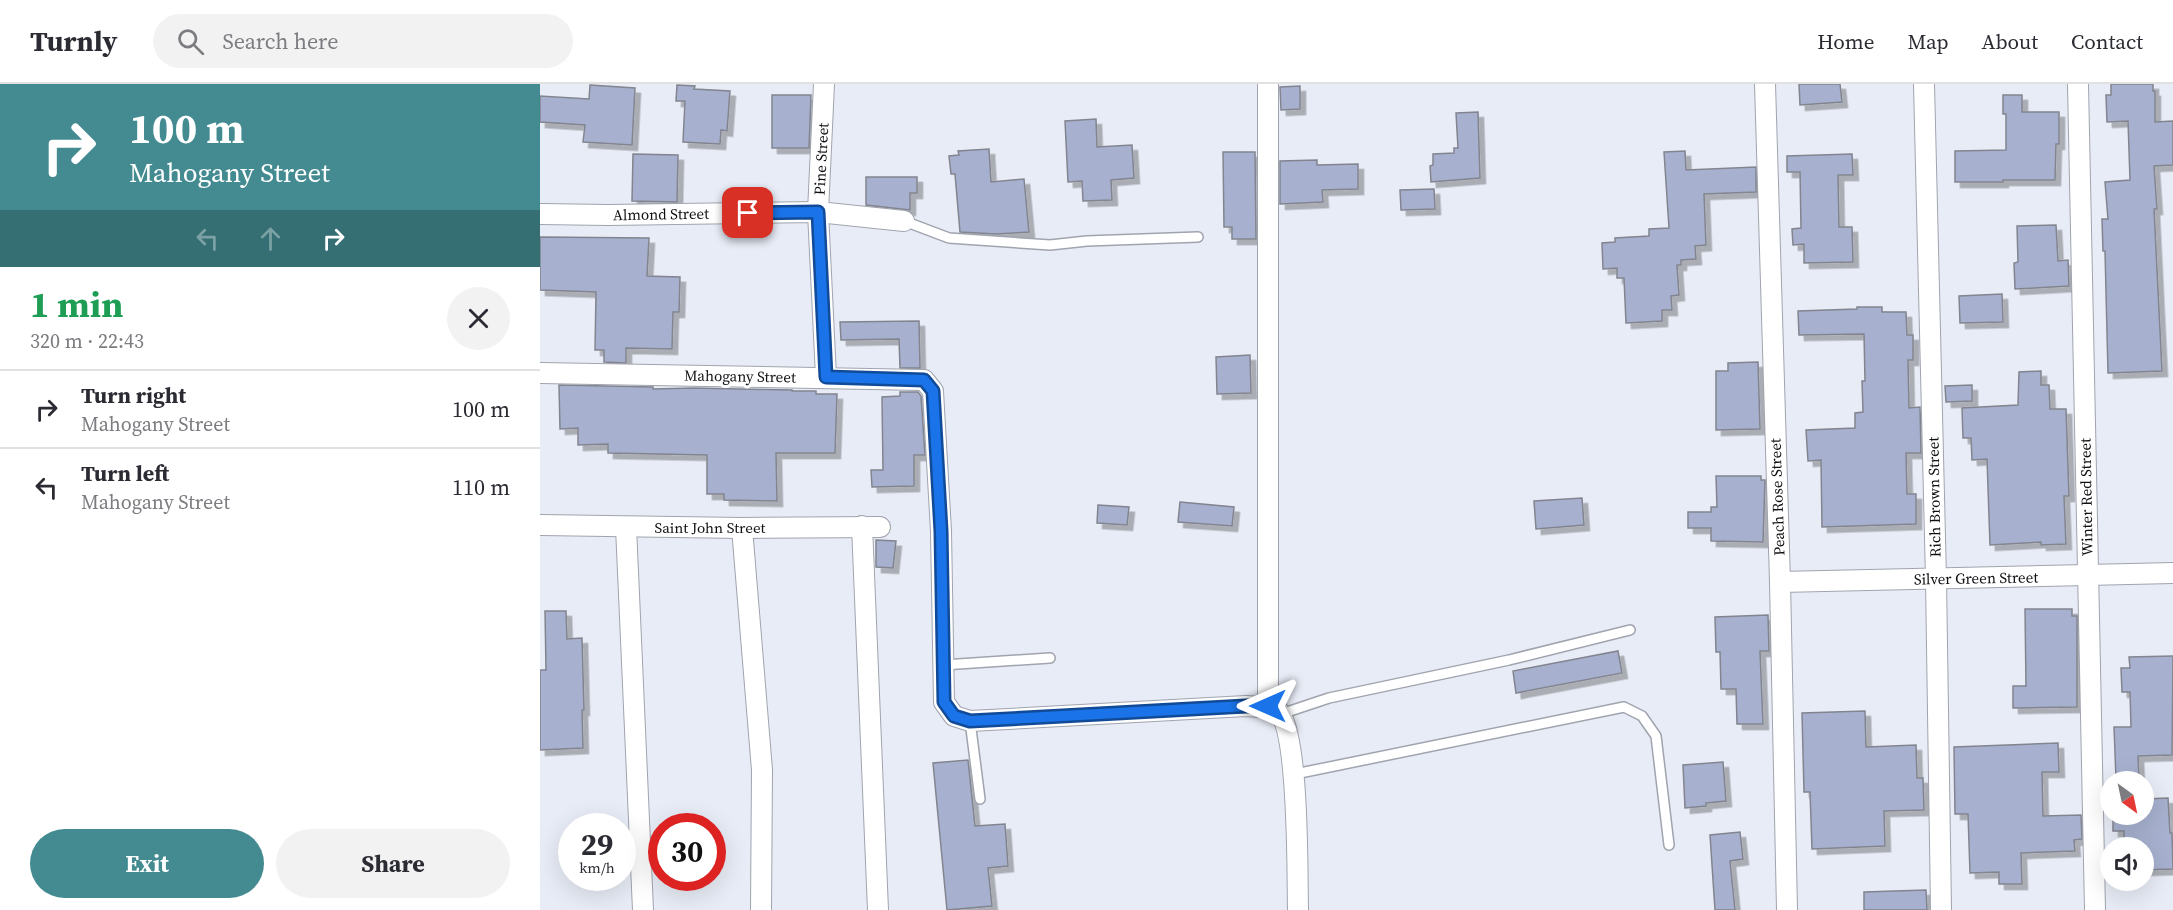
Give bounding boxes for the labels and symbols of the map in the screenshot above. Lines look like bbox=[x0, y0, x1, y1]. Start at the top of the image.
street label: Pine Street bbox=[809, 122, 833, 196]
pin bbox=[722, 187, 773, 238]
street label: Almond Street bbox=[613, 203, 709, 225]
street label: Mahogany Street bbox=[684, 365, 796, 387]
street label: Rich Brown Street bbox=[1922, 436, 1946, 557]
street label: Peach Rose Street bbox=[1764, 438, 1790, 556]
street label: Winter Red Street bbox=[2074, 438, 2098, 556]
street label: Saint John Street bbox=[655, 517, 766, 538]
street label: Silver Green Street bbox=[1914, 566, 2038, 590]
position arrow bbox=[1236, 674, 1300, 738]
north arrow bbox=[2100, 771, 2154, 825]
speed limit sign: 30 bbox=[648, 813, 726, 891]

